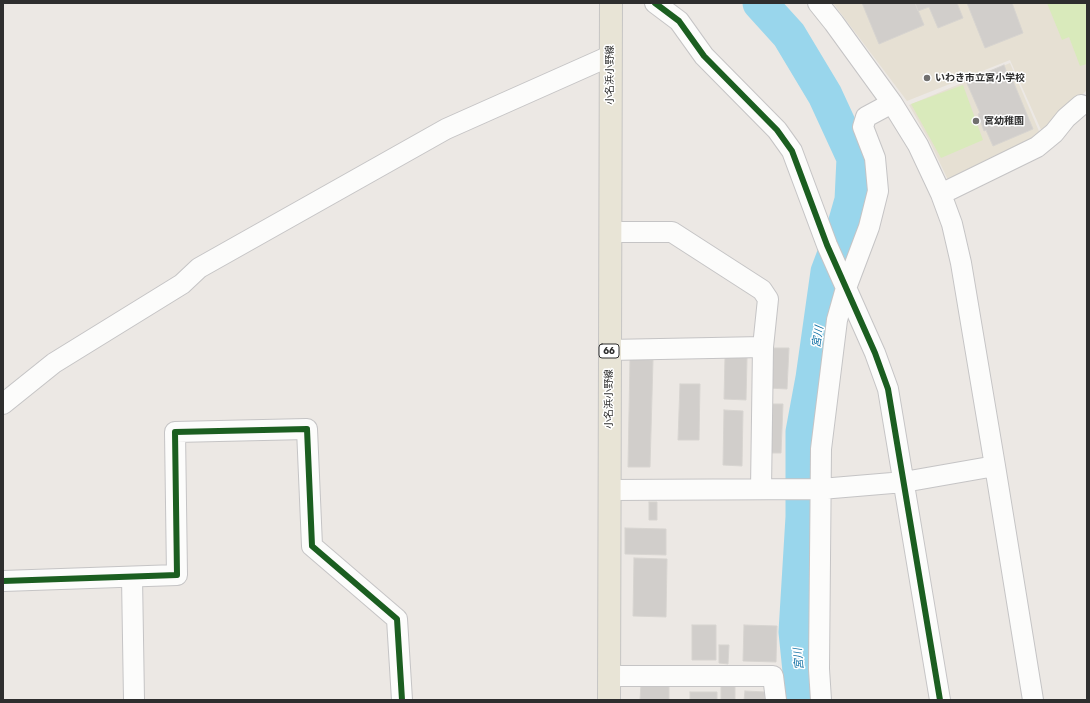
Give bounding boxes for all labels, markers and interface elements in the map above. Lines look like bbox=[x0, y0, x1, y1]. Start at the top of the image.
street label: 小名浜小野線 bbox=[604, 45, 616, 105]
place label: いわき市立宮小学校 bbox=[935, 72, 1025, 84]
marker: いわき市立宮小学校 bbox=[922, 73, 932, 83]
place label: 宮幼稚園 bbox=[984, 115, 1024, 127]
marker: 宮幼稚園 bbox=[971, 116, 981, 126]
water label: 宮川 bbox=[810, 325, 826, 349]
road number: 66 bbox=[599, 344, 619, 358]
street label: 小名浜小野線 bbox=[603, 369, 615, 429]
water label: 宮川 bbox=[791, 647, 807, 671]

